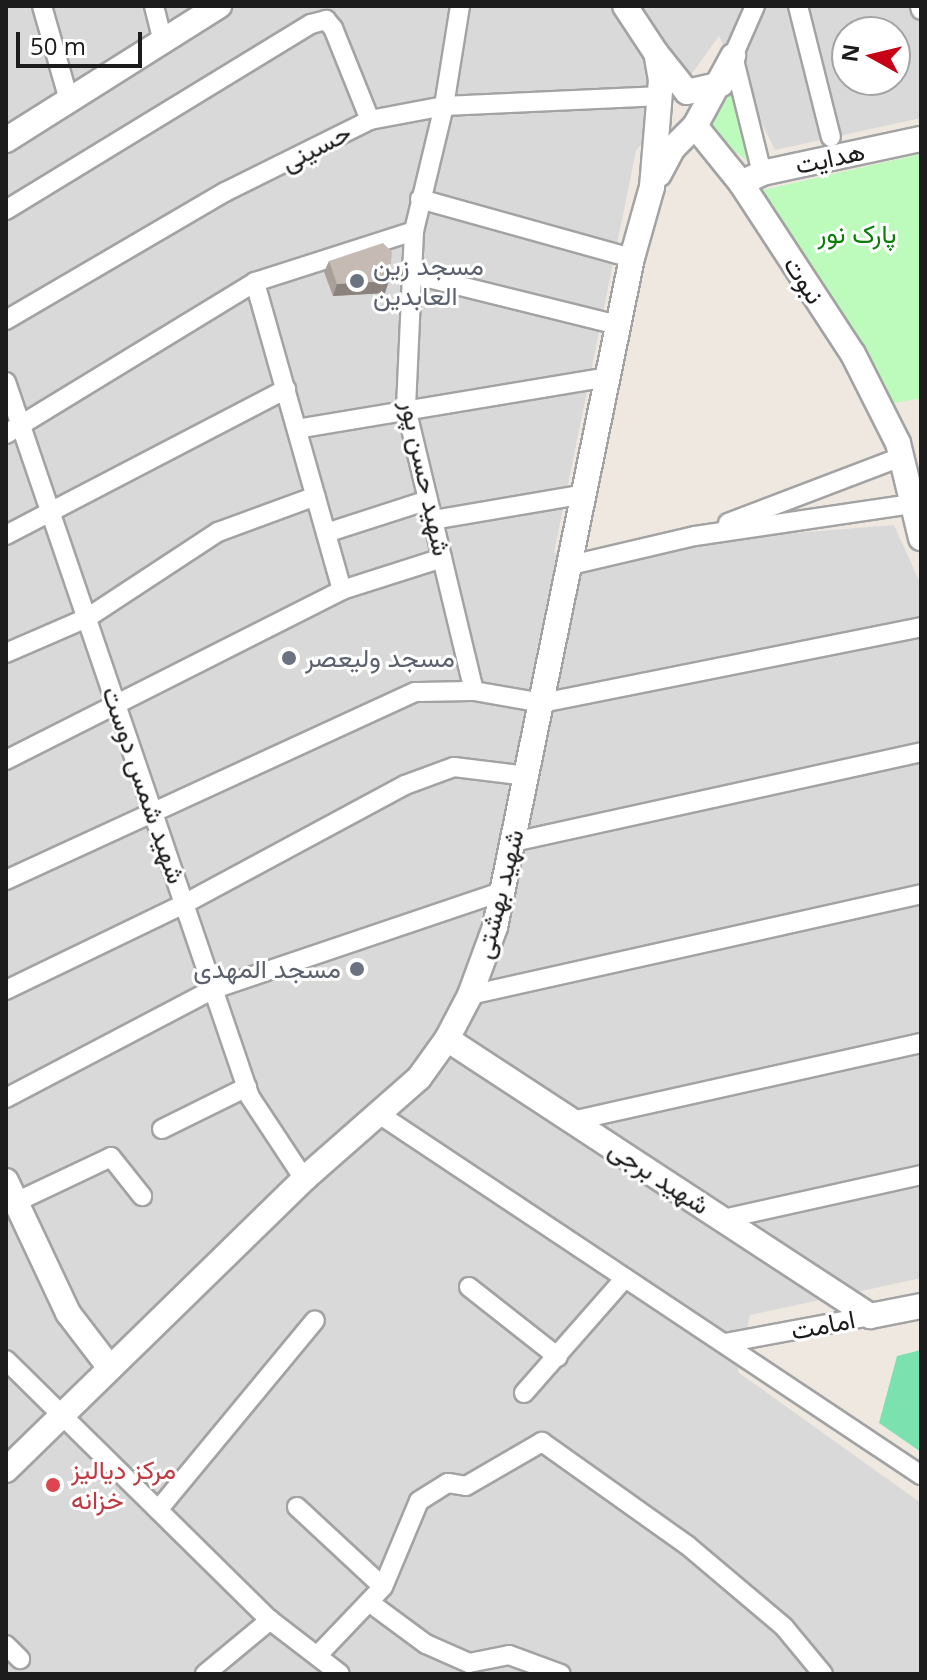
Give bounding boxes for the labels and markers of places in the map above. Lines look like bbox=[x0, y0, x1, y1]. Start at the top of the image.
place label: مسجد زین العابدین bbox=[373, 250, 484, 312]
marker: مسجد زین العابدین bbox=[348, 272, 366, 290]
place label: مسجد ولیعصر bbox=[305, 642, 455, 674]
marker: مسجد ولیعصر bbox=[280, 649, 298, 667]
place label: مسجد المهدی bbox=[193, 953, 341, 985]
marker: مسجد المهدی bbox=[348, 960, 366, 978]
place label: مرکز دیالیز خزانه bbox=[71, 1454, 176, 1516]
marker: مرکز دیالیز خزانه bbox=[42, 1474, 64, 1496]

